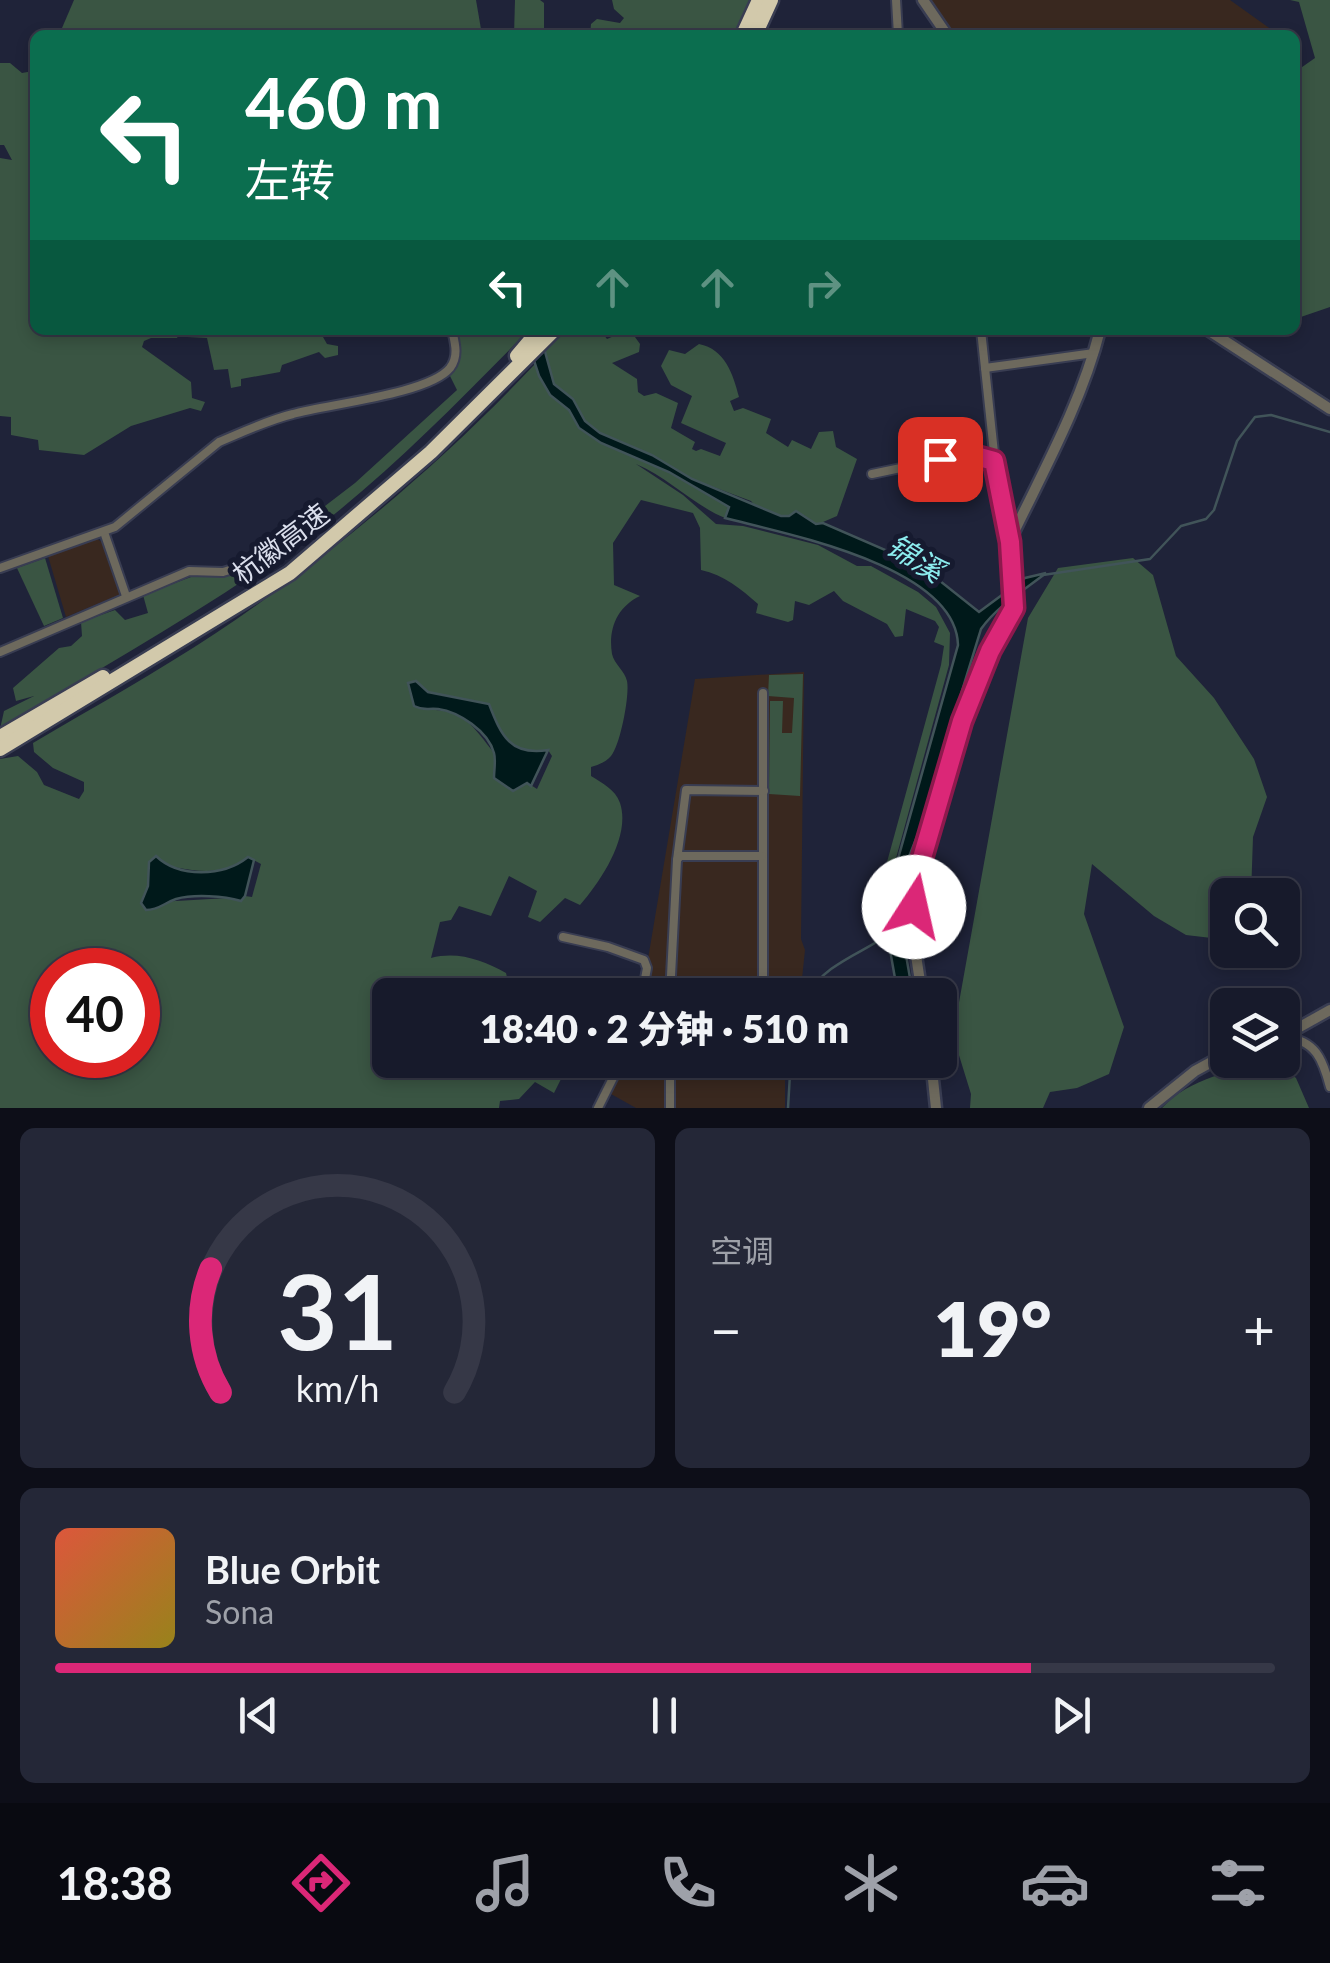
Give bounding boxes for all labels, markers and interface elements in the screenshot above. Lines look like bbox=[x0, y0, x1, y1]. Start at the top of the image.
text: 460 m bbox=[245, 60, 442, 144]
icon: left bbox=[80, 70, 210, 200]
text: 左转 bbox=[245, 153, 335, 207]
icon: left bbox=[480, 260, 535, 315]
icon: ahead bbox=[585, 260, 640, 315]
icon: ahead bbox=[690, 260, 745, 315]
icon: right bbox=[795, 260, 850, 315]
pin bbox=[898, 417, 983, 502]
icon: arrive bbox=[913, 432, 968, 487]
street label: 杭徽高速 bbox=[225, 496, 335, 590]
water label: 锦溪 bbox=[881, 526, 954, 590]
position arrow bbox=[862, 855, 966, 959]
map controls bbox=[1210, 878, 1300, 1078]
button: search bbox=[1210, 878, 1300, 968]
speed limit sign: 40 bbox=[30, 948, 160, 1078]
button: layers bbox=[1210, 988, 1300, 1078]
text: 18:40 · 2 分钟 · 510 m bbox=[480, 1005, 849, 1051]
text: 空调 bbox=[710, 1231, 774, 1270]
text: 31 bbox=[277, 1247, 398, 1372]
text: 19° bbox=[933, 1283, 1052, 1373]
text: − bbox=[710, 1296, 742, 1362]
text: + bbox=[1243, 1296, 1275, 1362]
text: km/h bbox=[296, 1367, 379, 1410]
text: Blue Orbit bbox=[205, 1546, 380, 1592]
text: Sona bbox=[205, 1592, 274, 1631]
icon: previous bbox=[231, 1688, 286, 1743]
icon: pause bbox=[637, 1688, 692, 1743]
icon: next bbox=[1044, 1688, 1099, 1743]
icon: directions bbox=[286, 1848, 356, 1918]
icon: music bbox=[470, 1848, 540, 1918]
icon: phone bbox=[653, 1848, 723, 1918]
icon: climate bbox=[836, 1848, 906, 1918]
icon: car bbox=[1020, 1848, 1090, 1918]
icon: filters bbox=[1203, 1848, 1273, 1918]
text: 18:38 bbox=[57, 1856, 173, 1910]

